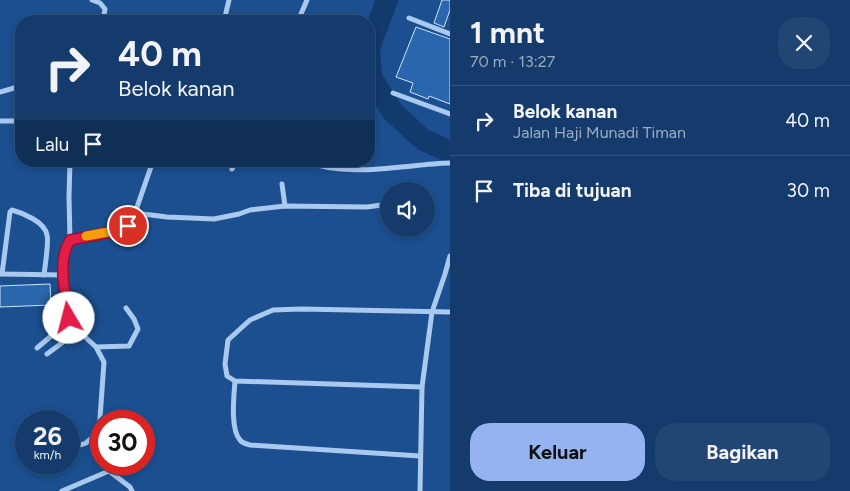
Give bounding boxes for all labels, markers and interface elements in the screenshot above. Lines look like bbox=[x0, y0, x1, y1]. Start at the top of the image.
text: 1 mnt bbox=[470, 14, 545, 51]
button: close bbox=[778, 17, 830, 69]
text: 40 m bbox=[118, 33, 202, 75]
icon: right bbox=[35, 35, 100, 100]
text: 70 m · 13:27 bbox=[470, 52, 555, 71]
text: Belok kanan bbox=[118, 75, 235, 102]
text: Belok kanan bbox=[513, 100, 617, 123]
icon: right bbox=[470, 107, 498, 135]
text: 40 m bbox=[785, 109, 830, 132]
text: Jalan Haji Munadi Timan bbox=[513, 123, 686, 142]
icon: arrive bbox=[79, 130, 107, 158]
text: Lalu bbox=[35, 133, 69, 156]
icon: arrive bbox=[470, 177, 498, 205]
text: Tiba di tujuan bbox=[513, 179, 632, 202]
text: 30 m bbox=[787, 179, 830, 202]
map controls bbox=[380, 182, 435, 237]
button: sound bbox=[380, 182, 435, 237]
pin bbox=[107, 205, 149, 247]
icon: arrive bbox=[114, 212, 142, 240]
position arrow bbox=[42, 291, 94, 343]
speed limit sign: 30 bbox=[90, 410, 155, 475]
text: 26 bbox=[33, 421, 62, 451]
button: Keluar bbox=[470, 423, 645, 481]
button: Bagikan bbox=[655, 423, 830, 481]
text: km/h bbox=[34, 448, 61, 462]

